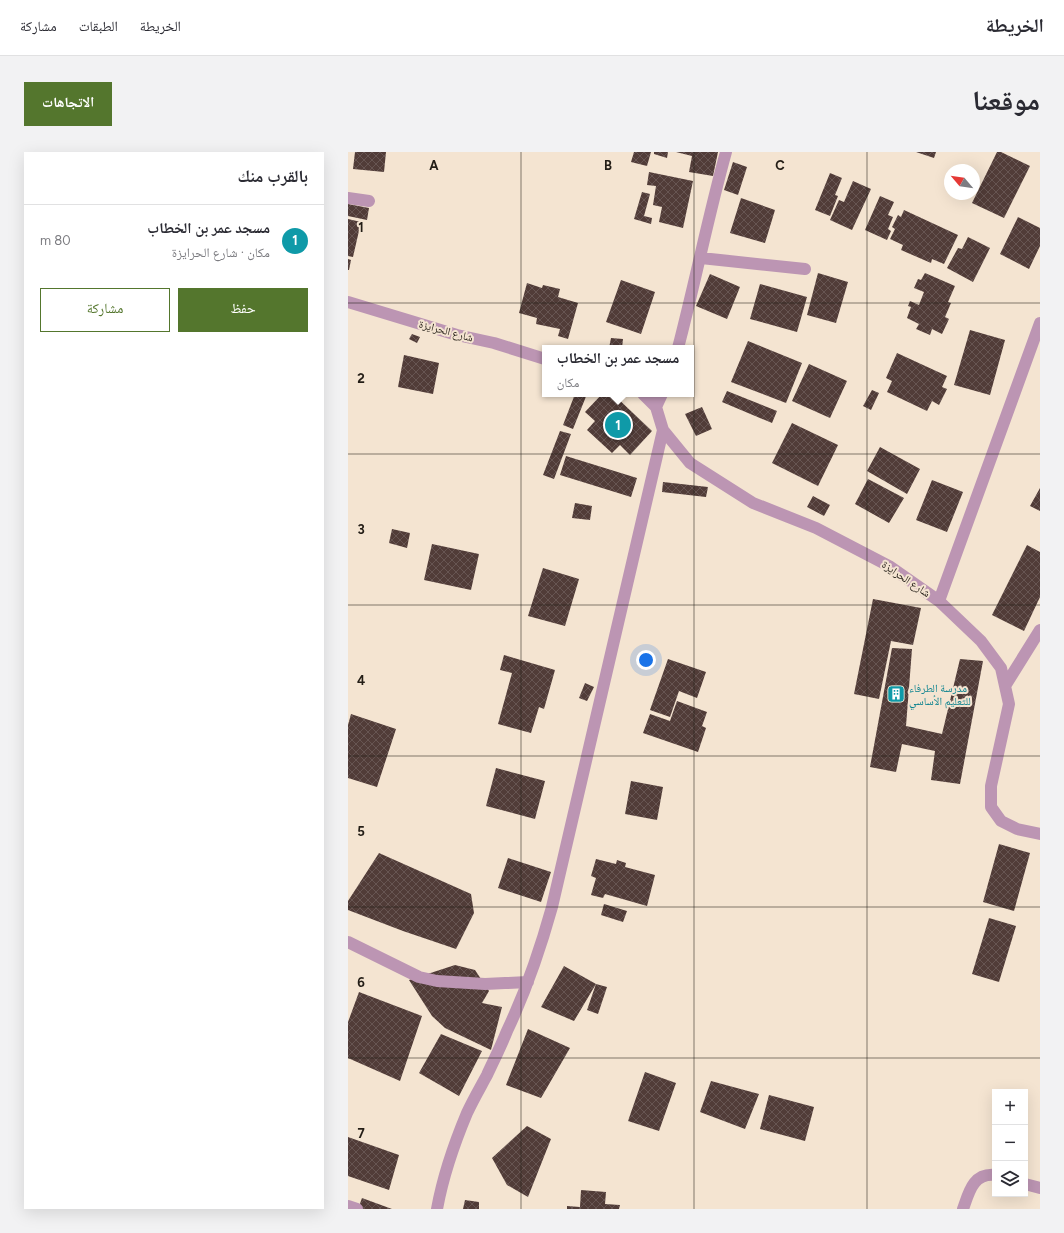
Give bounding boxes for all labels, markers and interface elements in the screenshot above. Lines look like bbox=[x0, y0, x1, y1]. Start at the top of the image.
text: الخريطة bbox=[986, 14, 1044, 37]
text: مشاركة bbox=[20, 18, 57, 35]
text: الطبقات bbox=[79, 18, 118, 35]
text: الخريطة bbox=[140, 18, 181, 35]
button: الاتجاهات bbox=[24, 82, 112, 126]
text: موقعنا bbox=[972, 83, 1040, 117]
text: A bbox=[429, 158, 439, 173]
text: B bbox=[604, 158, 612, 173]
text: C bbox=[775, 158, 785, 173]
north arrow bbox=[944, 164, 980, 200]
text: بالقرب منك bbox=[238, 166, 308, 186]
text: مسجد عمر بن الخطاب bbox=[147, 219, 270, 237]
text: 1 bbox=[358, 220, 364, 235]
text: 80 m bbox=[40, 233, 71, 248]
text: 1 bbox=[292, 233, 298, 248]
text: مكان · شارع الحرايزة bbox=[172, 245, 270, 260]
button: مشاركة bbox=[40, 288, 170, 332]
button: حفظ bbox=[178, 288, 308, 332]
street label: شارع الحرايزة bbox=[417, 318, 475, 344]
popup bbox=[542, 345, 694, 397]
text: مسجد عمر بن الخطاب bbox=[557, 349, 679, 367]
text: 2 bbox=[357, 371, 365, 386]
text: مكان bbox=[557, 375, 579, 390]
pin: 1 bbox=[605, 410, 631, 440]
text: 3 bbox=[357, 522, 365, 537]
street label: شارع الحرايزة bbox=[879, 558, 933, 600]
your location bbox=[636, 650, 656, 670]
text: 4 bbox=[357, 673, 365, 688]
place label: مدرسة الطرفاء للتعليم الأساسي bbox=[909, 682, 971, 709]
building icon: مدرسة الطرفاء للتعليم الأساسي bbox=[886, 684, 906, 704]
text: 5 bbox=[357, 824, 365, 839]
text: 6 bbox=[357, 975, 365, 990]
map controls bbox=[992, 1089, 1028, 1197]
button: + bbox=[992, 1089, 1028, 1125]
button: − bbox=[992, 1125, 1028, 1161]
text: 7 bbox=[357, 1126, 365, 1141]
button: layers bbox=[992, 1161, 1028, 1197]

